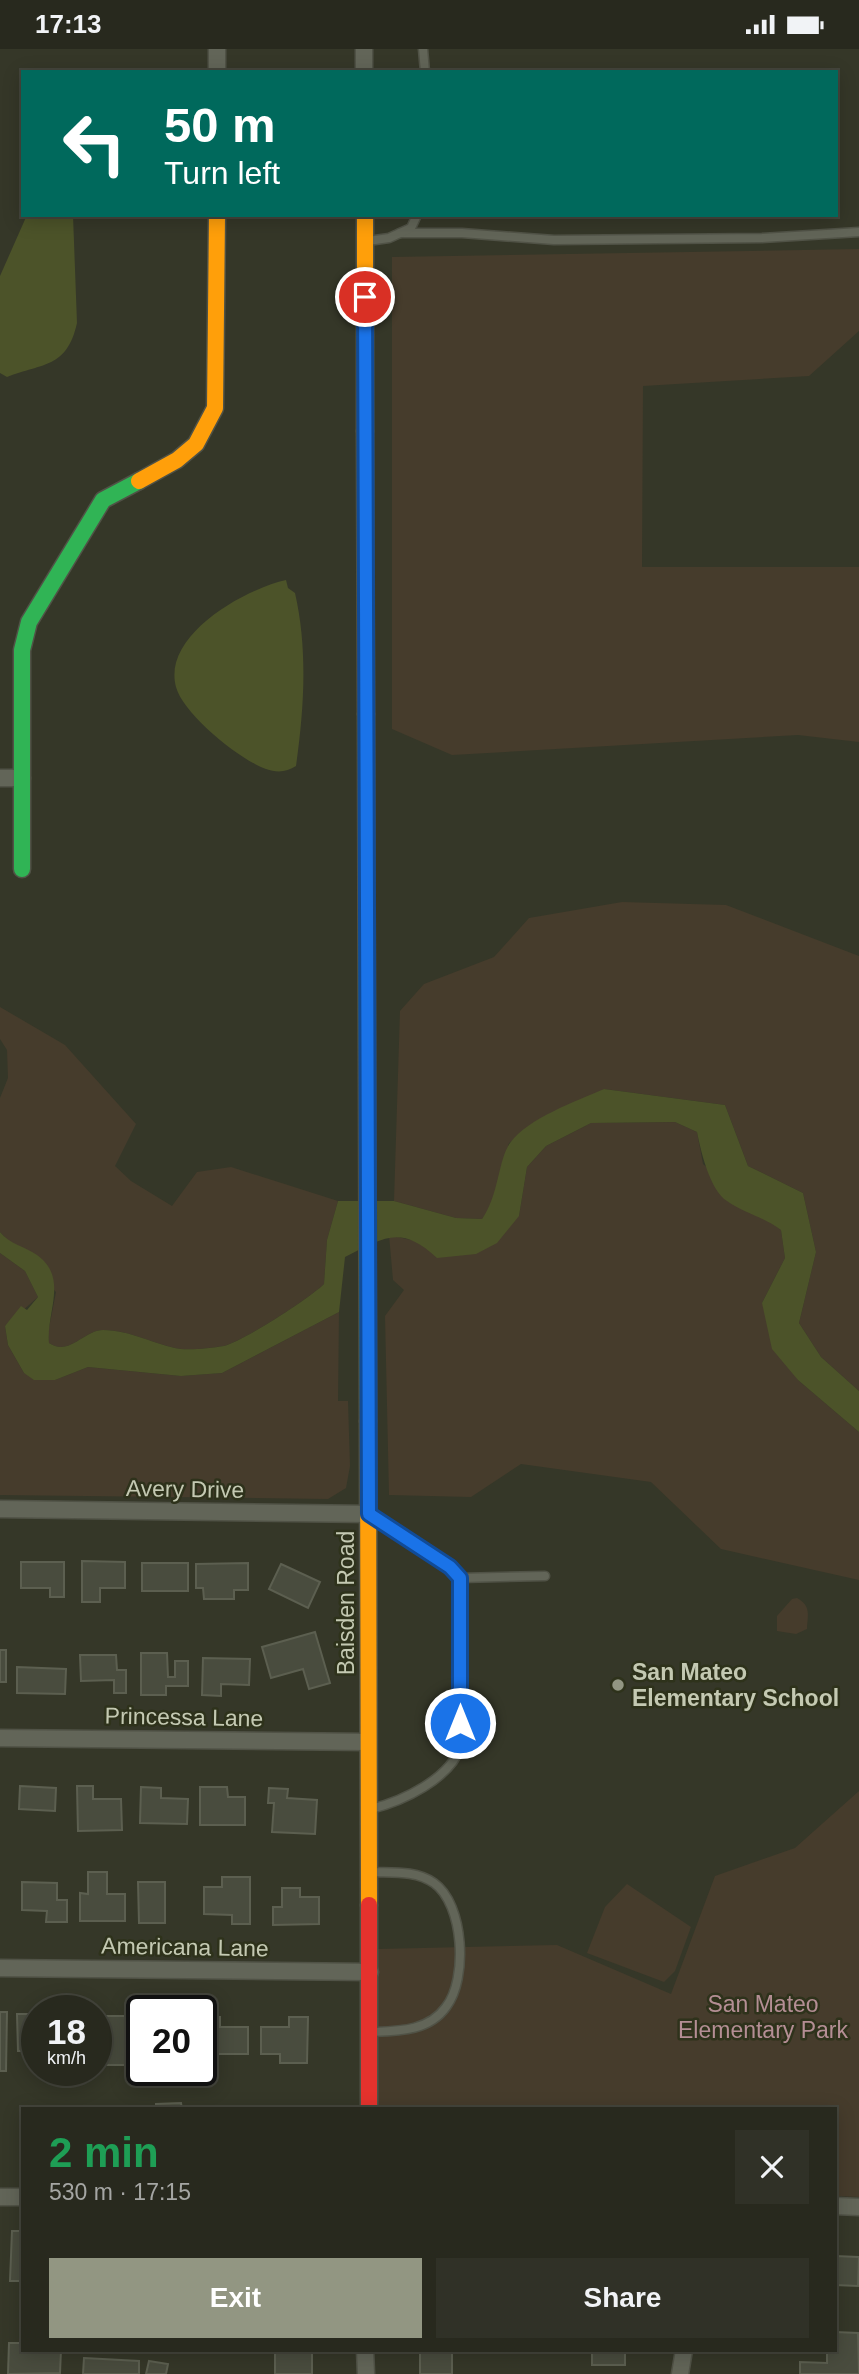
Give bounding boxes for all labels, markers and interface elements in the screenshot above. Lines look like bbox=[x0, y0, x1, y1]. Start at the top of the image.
text: 17:13 bbox=[35, 9, 102, 39]
icon: left bbox=[49, 98, 140, 189]
text: 50 m bbox=[164, 98, 276, 152]
text: Turn left bbox=[164, 155, 280, 191]
pin bbox=[335, 267, 395, 327]
icon: arrive bbox=[346, 278, 384, 316]
street label: Avery Drive bbox=[126, 1475, 244, 1503]
street label: Baisden Road bbox=[333, 1531, 359, 1675]
place label: San Mateo Elementary School bbox=[632, 1659, 839, 1711]
marker: San Mateo Elementary School bbox=[610, 1677, 626, 1693]
position arrow bbox=[423, 1686, 497, 1760]
street label: Princessa Lane bbox=[105, 1703, 263, 1731]
street label: Americana Lane bbox=[101, 1933, 269, 1961]
park label: San Mateo Elementary Park bbox=[678, 1991, 848, 2043]
speed limit sign: 20 bbox=[126, 1995, 217, 2086]
text: 18 bbox=[47, 2012, 86, 2051]
text: km/h bbox=[47, 2048, 86, 2068]
text: 2 min bbox=[49, 2129, 159, 2176]
button: close bbox=[735, 2130, 809, 2204]
text: 530 m · 17:15 bbox=[49, 2179, 191, 2205]
button: Exit bbox=[49, 2258, 422, 2338]
button: Share bbox=[436, 2258, 809, 2338]

